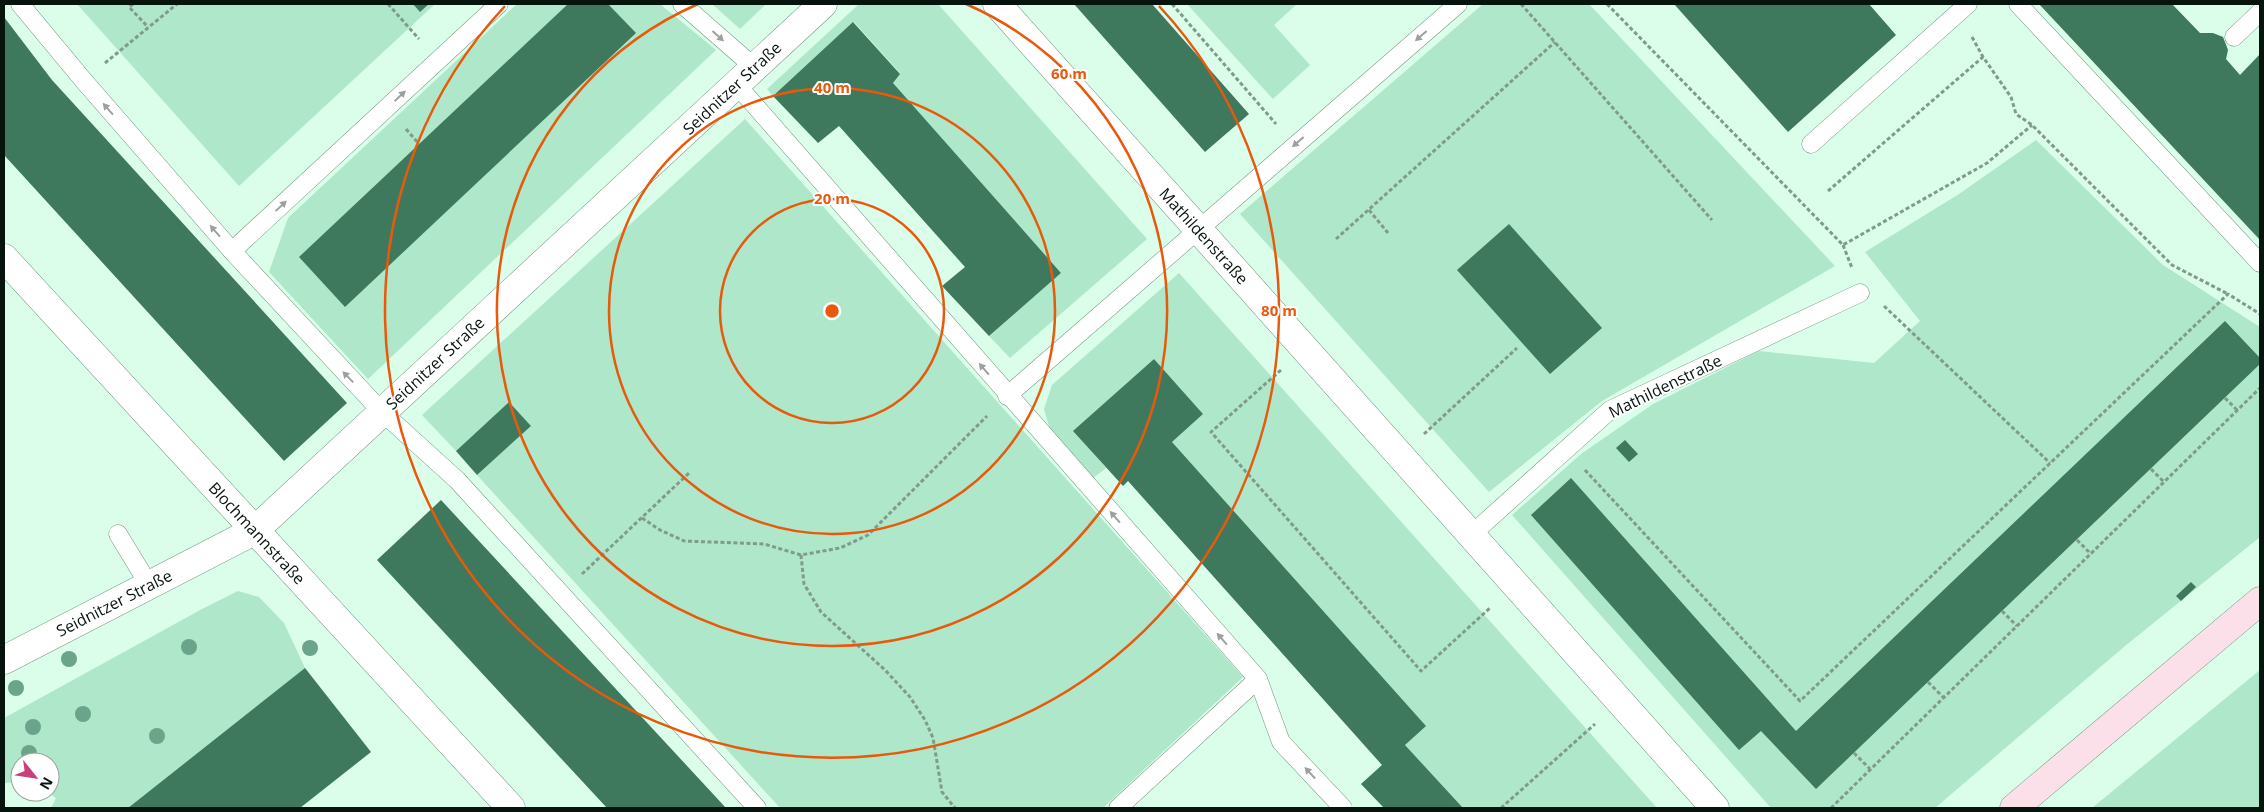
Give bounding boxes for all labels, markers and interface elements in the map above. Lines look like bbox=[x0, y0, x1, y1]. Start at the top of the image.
one-way arrow bbox=[712, 30, 725, 41]
one-way arrow bbox=[1415, 30, 1428, 41]
street label: Seidnitzer Straße bbox=[678, 37, 786, 139]
text: 60 m bbox=[1051, 63, 1087, 83]
text: 40 m bbox=[814, 77, 850, 97]
one-way arrow bbox=[394, 90, 406, 102]
one-way arrow bbox=[102, 103, 114, 115]
one-way arrow bbox=[1293, 136, 1305, 148]
street label: Mathildenstraße bbox=[1155, 183, 1253, 289]
text: 20 m bbox=[814, 188, 850, 208]
one-way arrow bbox=[274, 200, 286, 212]
one-way arrow bbox=[209, 226, 221, 238]
text: 80 m bbox=[1261, 300, 1297, 320]
centre of rings bbox=[823, 302, 841, 320]
street label: Seidnitzer Straße bbox=[381, 312, 489, 414]
street label: Mathildenstraße bbox=[1605, 349, 1725, 423]
one-way arrow bbox=[978, 364, 990, 376]
one-way arrow bbox=[342, 371, 354, 383]
street label: Blochmannstraße bbox=[204, 477, 310, 589]
one-way arrow bbox=[1109, 511, 1120, 524]
street label: Seidnitzer Straße bbox=[52, 564, 176, 642]
one-way arrow bbox=[1216, 634, 1228, 646]
north arrow bbox=[10, 752, 60, 802]
one-way arrow bbox=[1304, 767, 1316, 779]
text: N bbox=[36, 774, 58, 793]

